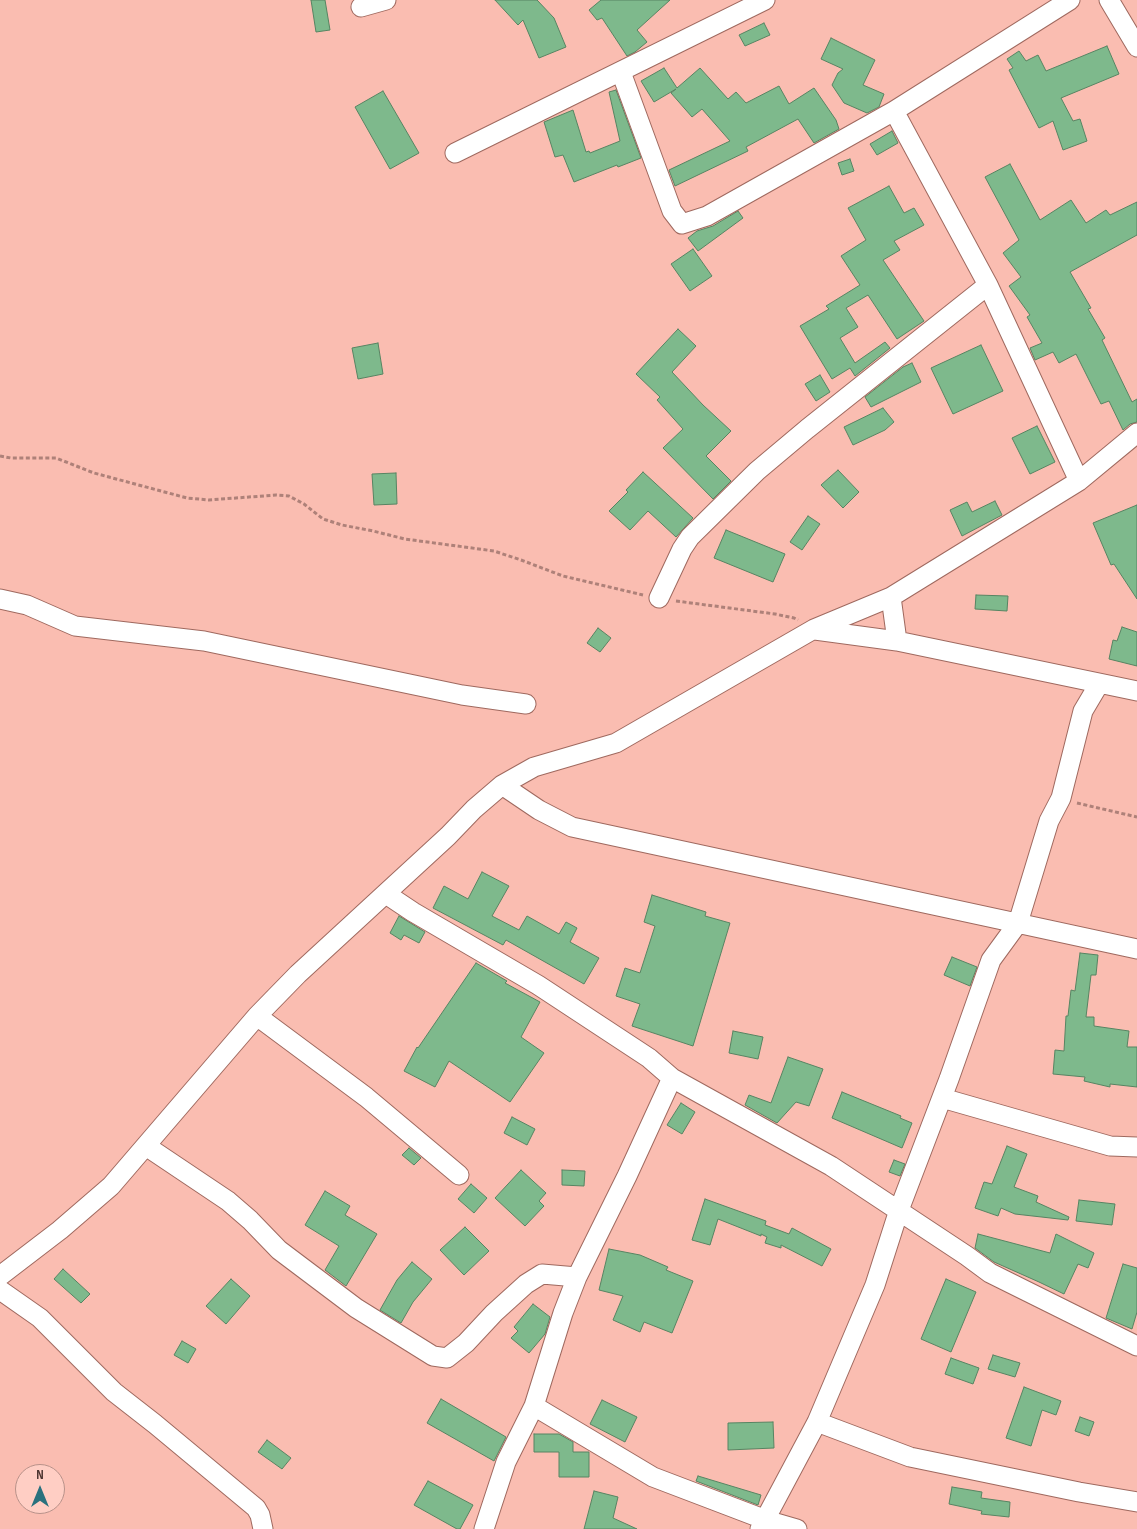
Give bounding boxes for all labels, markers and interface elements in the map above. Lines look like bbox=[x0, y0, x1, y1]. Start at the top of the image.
north arrow bbox=[15, 1464, 65, 1514]
text: N bbox=[36, 1466, 44, 1483]

